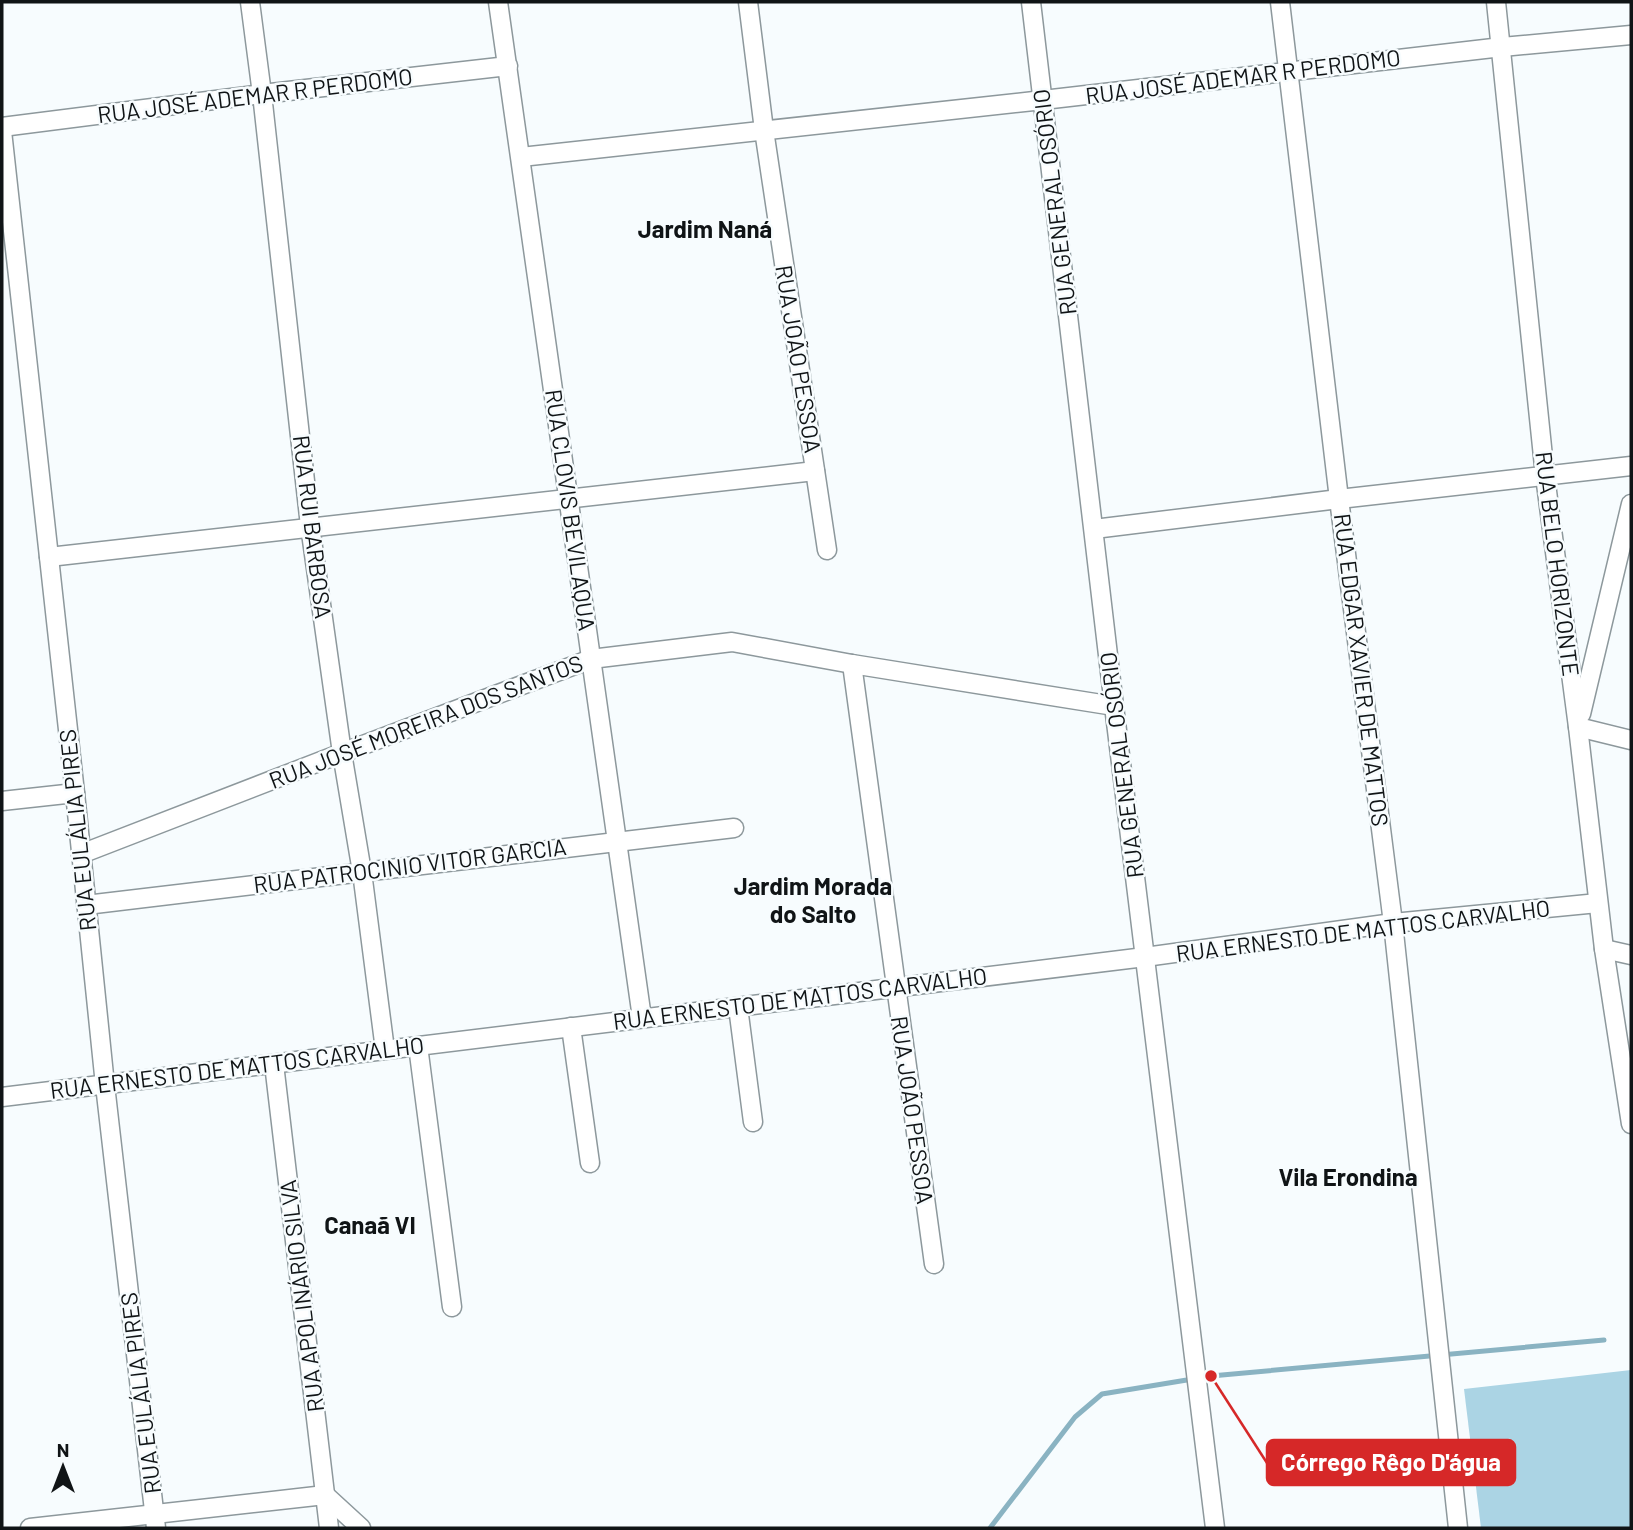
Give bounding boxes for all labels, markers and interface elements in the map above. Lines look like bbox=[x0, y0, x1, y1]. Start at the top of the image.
street label: RUA JOSÉ ADEMAR R PERDOMO bbox=[1084, 43, 1402, 109]
street label: RUA JOSÉ ADEMAR R PERDOMO bbox=[96, 62, 414, 128]
street label: RUA GENERAL OSÓRIO bbox=[1026, 88, 1082, 317]
district label: Jardim Naná bbox=[638, 214, 772, 243]
street label: RUA JOÃO PESSOA bbox=[770, 263, 828, 455]
street label: RUA CLOVIS BEVILAQUA bbox=[540, 387, 602, 633]
street label: RUA RUI BARBOSA bbox=[288, 433, 338, 620]
street label: RUA BELO HORIZONTE bbox=[1530, 450, 1586, 678]
street label: RUA EDGAR XAVIER DE MATTOS bbox=[1329, 512, 1395, 828]
street label: RUA JOSÉ MOREIRA DOS SANTOS bbox=[265, 648, 587, 794]
street label: RUA GENERAL OSÓRIO bbox=[1093, 651, 1149, 880]
street label: RUA EULÁLIA PIRES bbox=[52, 728, 102, 932]
street label: RUA PATROCINIO VITOR GARCIA bbox=[252, 832, 568, 898]
district label: Jardim Morada do Salto bbox=[734, 871, 892, 928]
street label: RUA ERNESTO DE MATTOS CARVALHO bbox=[1174, 893, 1552, 967]
street label: RUA ERNESTO DE MATTOS CARVALHO bbox=[611, 961, 989, 1035]
street label: RUA JOÃO PESSOA bbox=[886, 1014, 940, 1206]
street label: RUA ERNESTO DE MATTOS CARVALHO bbox=[48, 1030, 426, 1104]
district label: Vila Erondina bbox=[1278, 1162, 1418, 1191]
street label: RUA APOLINÁRIO SILVA bbox=[273, 1178, 329, 1414]
district label: Canaã VI bbox=[324, 1210, 416, 1239]
street label: RUA EULÁLIA PIRES bbox=[114, 1291, 166, 1495]
north arrow bbox=[28, 1432, 98, 1502]
text: N bbox=[57, 1438, 69, 1461]
callout: Córrego Rêgo D'água bbox=[1267, 1440, 1515, 1485]
text: Córrego Rêgo D'água bbox=[1281, 1447, 1501, 1476]

